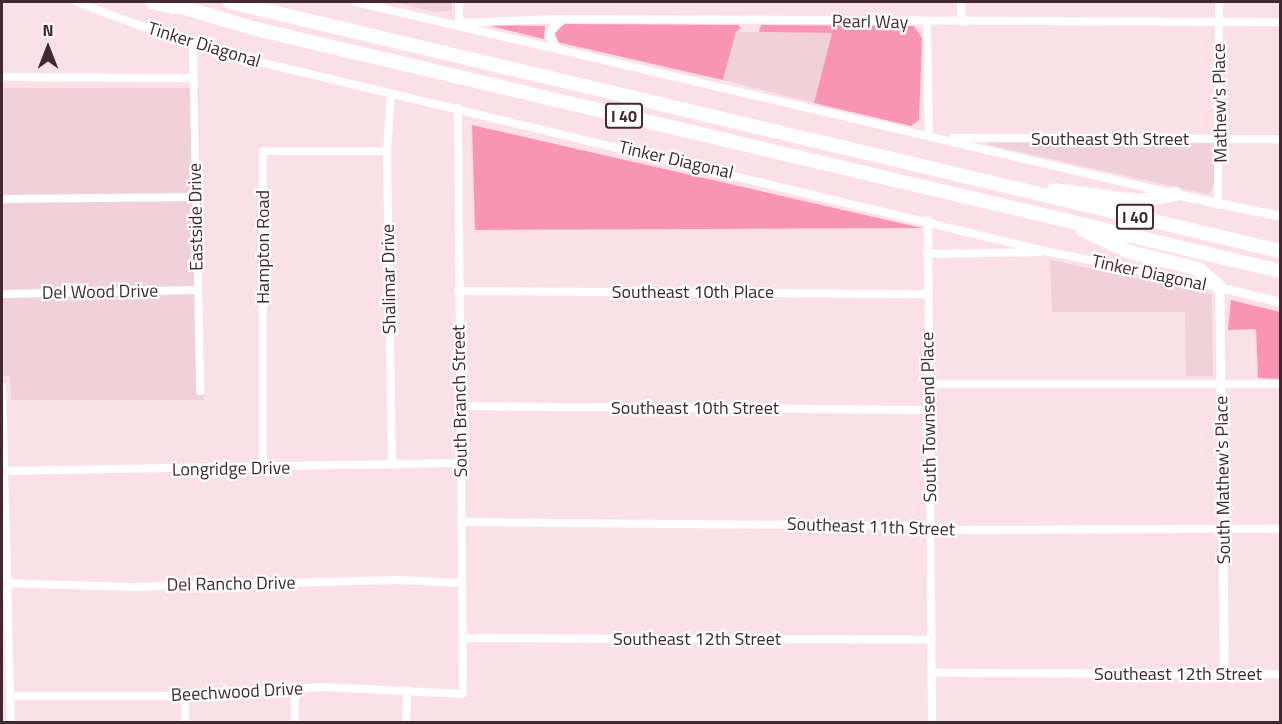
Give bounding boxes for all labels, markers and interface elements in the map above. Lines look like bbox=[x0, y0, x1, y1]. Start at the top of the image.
street label: Pearl Way bbox=[832, 11, 908, 33]
north arrow bbox=[18, 18, 78, 78]
text: N bbox=[42, 18, 54, 42]
street label: Tinker Diagonal bbox=[145, 18, 263, 72]
street label: Mathew's Place bbox=[1208, 43, 1232, 163]
road number: I 40 bbox=[604, 103, 644, 129]
street label: Southeast 9th Street bbox=[1031, 128, 1189, 150]
street label: Tinker Diagonal bbox=[617, 136, 735, 184]
street label: Eastside Drive bbox=[184, 163, 208, 271]
street label: Hampton Road bbox=[252, 190, 274, 304]
road number: I 40 bbox=[1116, 204, 1154, 230]
street label: Shalimar Drive bbox=[377, 224, 401, 334]
street label: Tinker Diagonal bbox=[1090, 250, 1208, 296]
street label: Del Wood Drive bbox=[42, 280, 158, 304]
street label: Southeast 10th Place bbox=[612, 281, 774, 303]
street label: South Branch Street bbox=[448, 325, 472, 477]
street label: South Townsend Place bbox=[917, 331, 941, 503]
street label: South Mathew's Place bbox=[1211, 396, 1235, 564]
street label: Southeast 10th Street bbox=[611, 397, 779, 419]
street label: Longridge Drive bbox=[172, 457, 290, 481]
street label: Southeast 11th Street bbox=[787, 513, 955, 541]
street label: Del Rancho Drive bbox=[166, 572, 296, 596]
street label: Southeast 12th Street bbox=[613, 628, 781, 650]
street label: Southeast 12th Street bbox=[1094, 663, 1262, 685]
street label: Beechwood Drive bbox=[170, 678, 304, 706]

